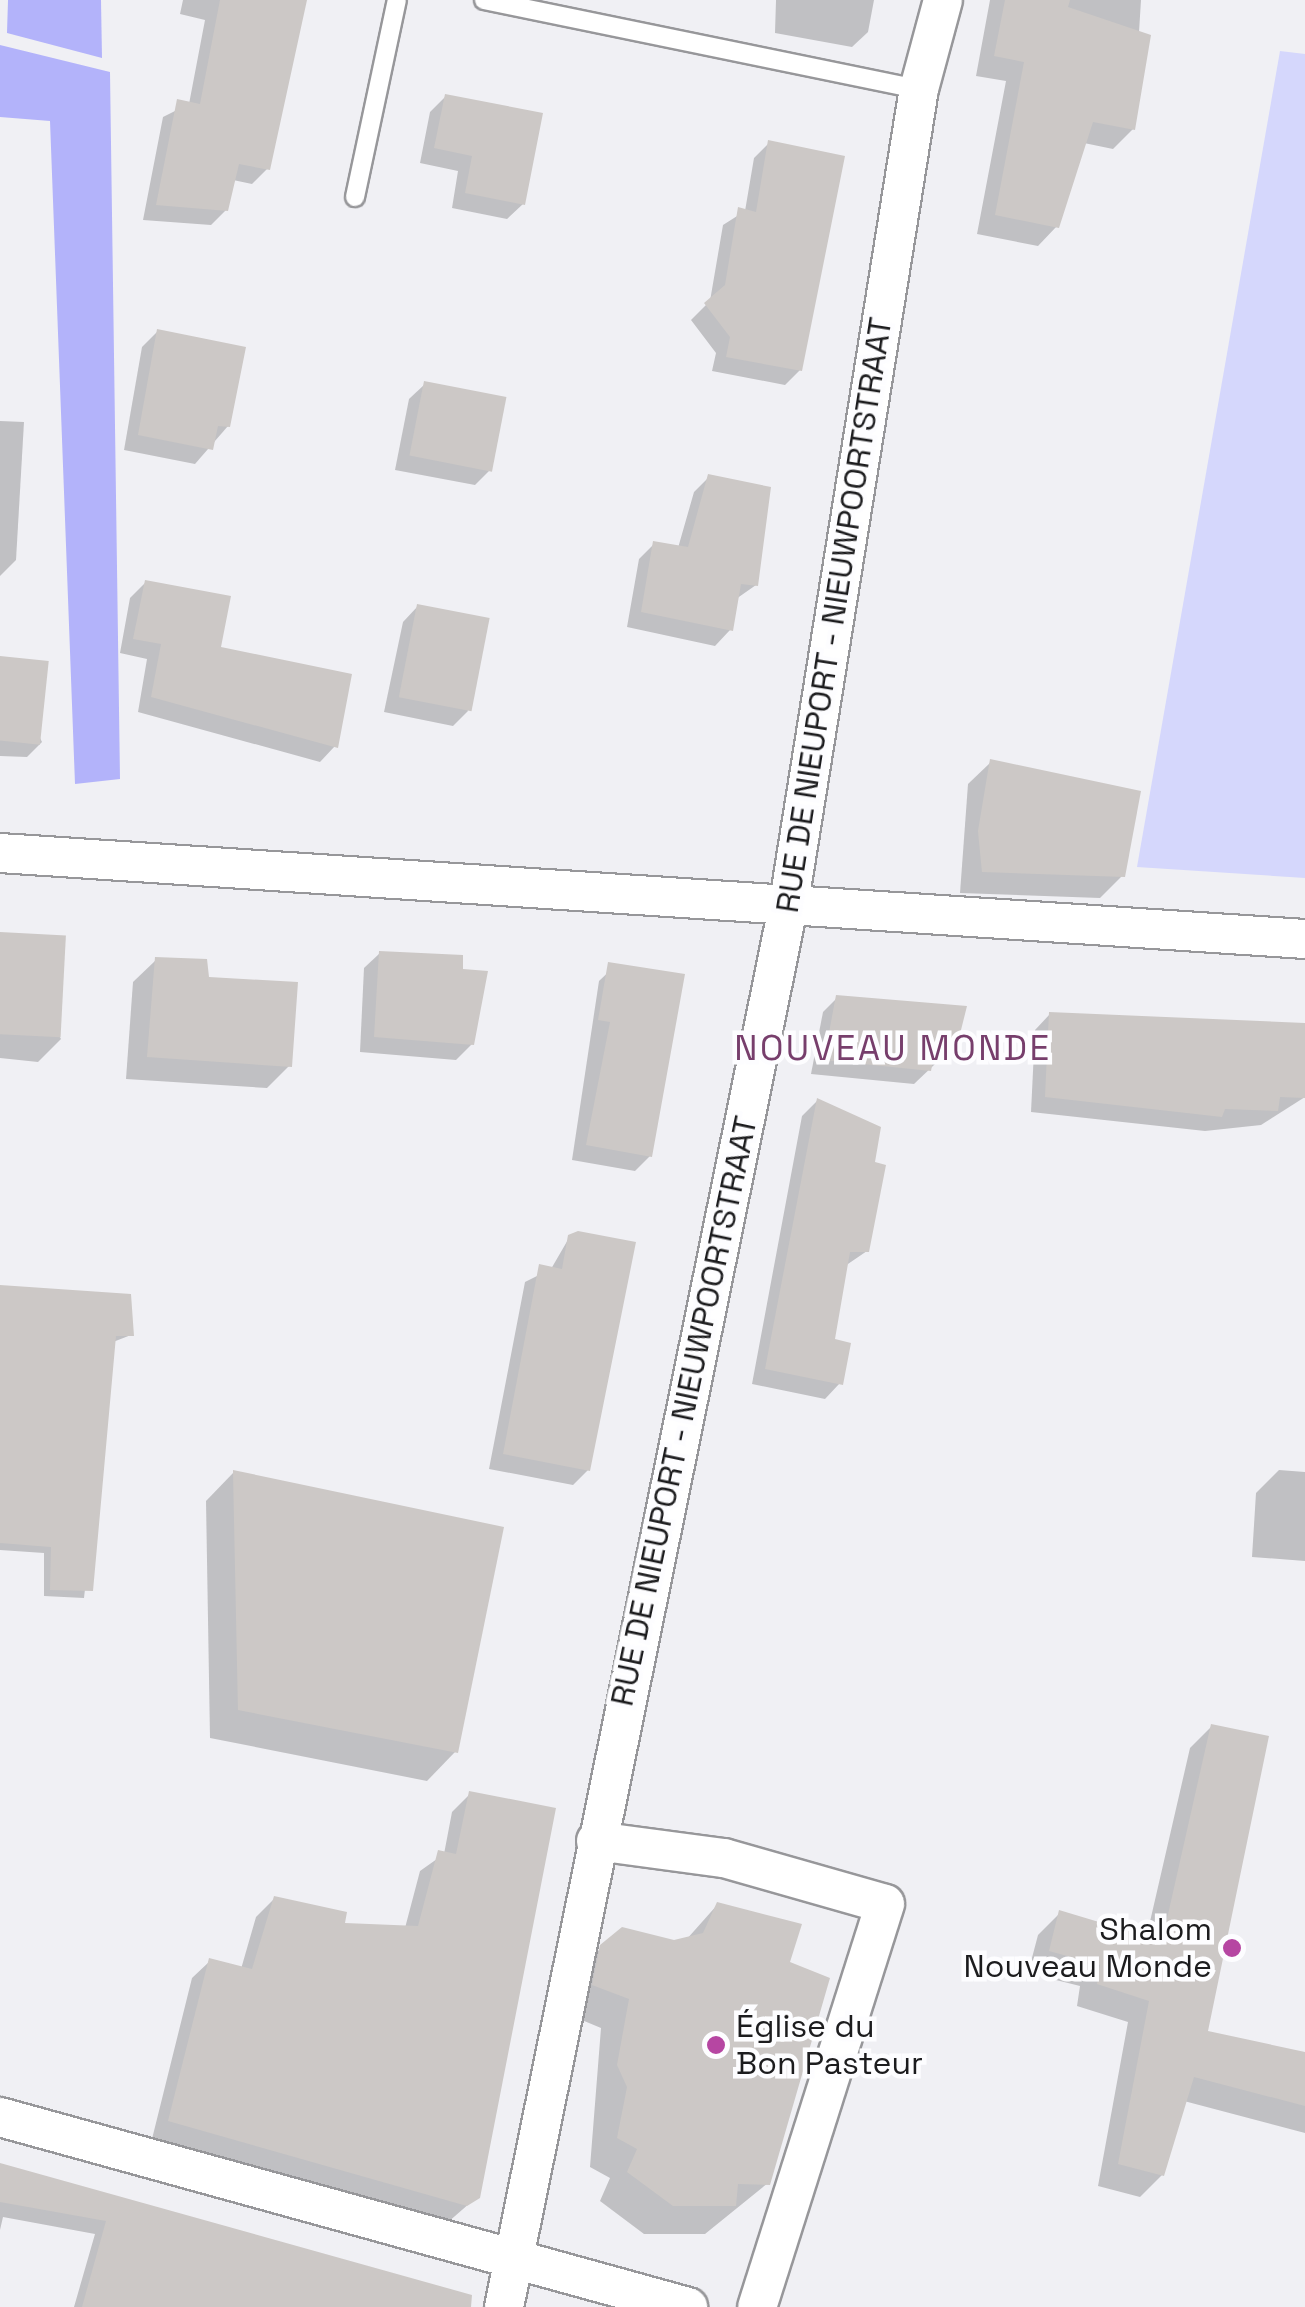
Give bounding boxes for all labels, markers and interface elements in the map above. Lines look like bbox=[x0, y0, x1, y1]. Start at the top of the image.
street label: RUE DE NIEUPORT - NIEUWPOORTSTRAAT bbox=[768, 313, 900, 917]
district label: NOUVEAU MONDE bbox=[734, 1027, 1052, 1069]
street label: RUE DE NIEUPORT - NIEUWPOORTSTRAAT bbox=[602, 1111, 766, 1711]
place label: Shalom Nouveau Monde bbox=[963, 1911, 1212, 1986]
marker: Shalom Nouveau Monde bbox=[1221, 1937, 1243, 1959]
place label: Église du Bon Pasteur bbox=[736, 2008, 923, 2083]
marker: Église du Bon Pasteur bbox=[705, 2034, 727, 2056]

